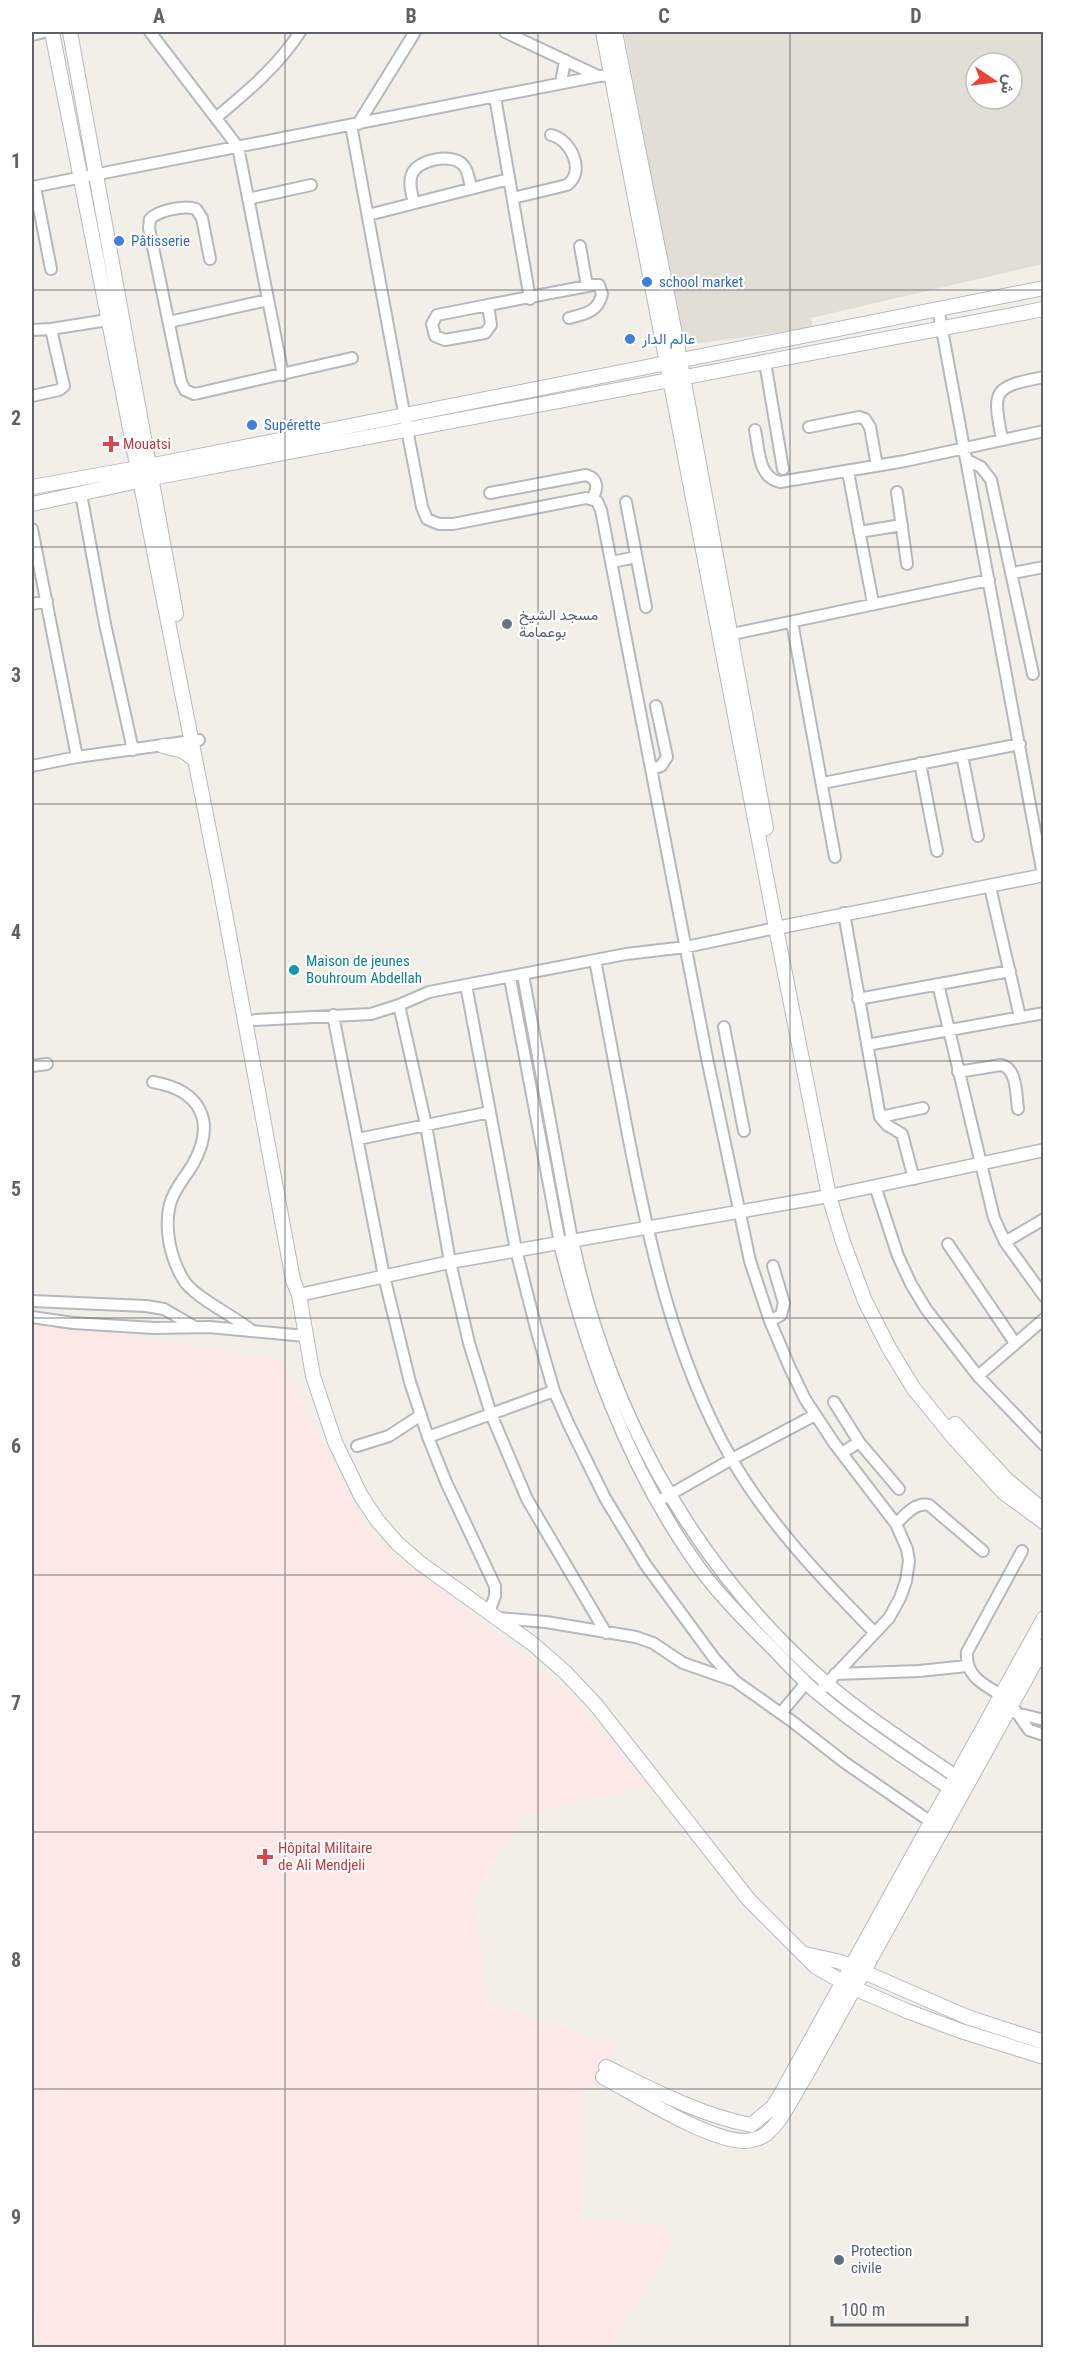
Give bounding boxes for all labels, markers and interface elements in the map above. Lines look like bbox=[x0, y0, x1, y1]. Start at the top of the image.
text: A bbox=[153, 4, 165, 28]
text: B bbox=[405, 4, 417, 28]
text: C bbox=[658, 4, 670, 28]
text: D bbox=[910, 4, 922, 28]
north arrow bbox=[964, 51, 1024, 111]
text: ش bbox=[997, 73, 1020, 96]
text: 1 bbox=[11, 149, 21, 173]
place label: Pâtisserie bbox=[131, 232, 190, 250]
marker: Pâtisserie bbox=[112, 234, 126, 248]
place label: school market bbox=[659, 273, 743, 291]
marker: school market bbox=[640, 275, 654, 289]
place label: عالم الدار bbox=[641, 330, 696, 349]
marker: عالم الدار bbox=[623, 332, 637, 346]
text: 2 bbox=[11, 406, 21, 430]
place label: Supérette bbox=[264, 416, 321, 434]
marker: Supérette bbox=[245, 418, 259, 432]
place label: Mouatsi bbox=[123, 435, 171, 453]
marker: Mouatsi bbox=[104, 437, 118, 451]
place label: مسجد الشيخ بوعمامة bbox=[519, 606, 598, 641]
marker: مسجد الشيخ بوعمامة bbox=[500, 617, 514, 631]
text: 3 bbox=[11, 663, 21, 687]
text: 4 bbox=[11, 920, 21, 944]
place label: Maison de jeunes Bouhroum Abdellah bbox=[306, 952, 422, 987]
marker: Maison de jeunes Bouhroum Abdellah bbox=[287, 963, 301, 977]
text: 5 bbox=[11, 1177, 21, 1201]
text: 6 bbox=[11, 1434, 21, 1458]
text: 7 bbox=[11, 1691, 21, 1715]
place label: Hôpital Militaire de Ali Mendjeli bbox=[278, 1839, 372, 1874]
marker: Hôpital Militaire de Ali Mendjeli bbox=[256, 1848, 274, 1866]
text: 8 bbox=[11, 1948, 21, 1972]
text: 9 bbox=[11, 2205, 21, 2229]
place label: Protection civile bbox=[851, 2242, 912, 2277]
marker: Protection civile bbox=[832, 2253, 846, 2267]
scale bar bbox=[832, 2289, 967, 2327]
text: 100 m bbox=[841, 2299, 885, 2320]

